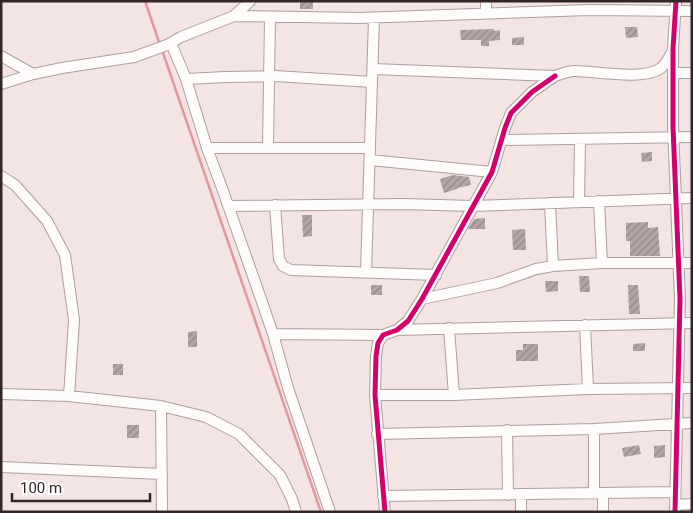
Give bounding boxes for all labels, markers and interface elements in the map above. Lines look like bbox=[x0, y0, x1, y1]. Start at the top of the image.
scale bar bbox=[12, 470, 150, 502]
text: 100 m bbox=[20, 479, 62, 497]

